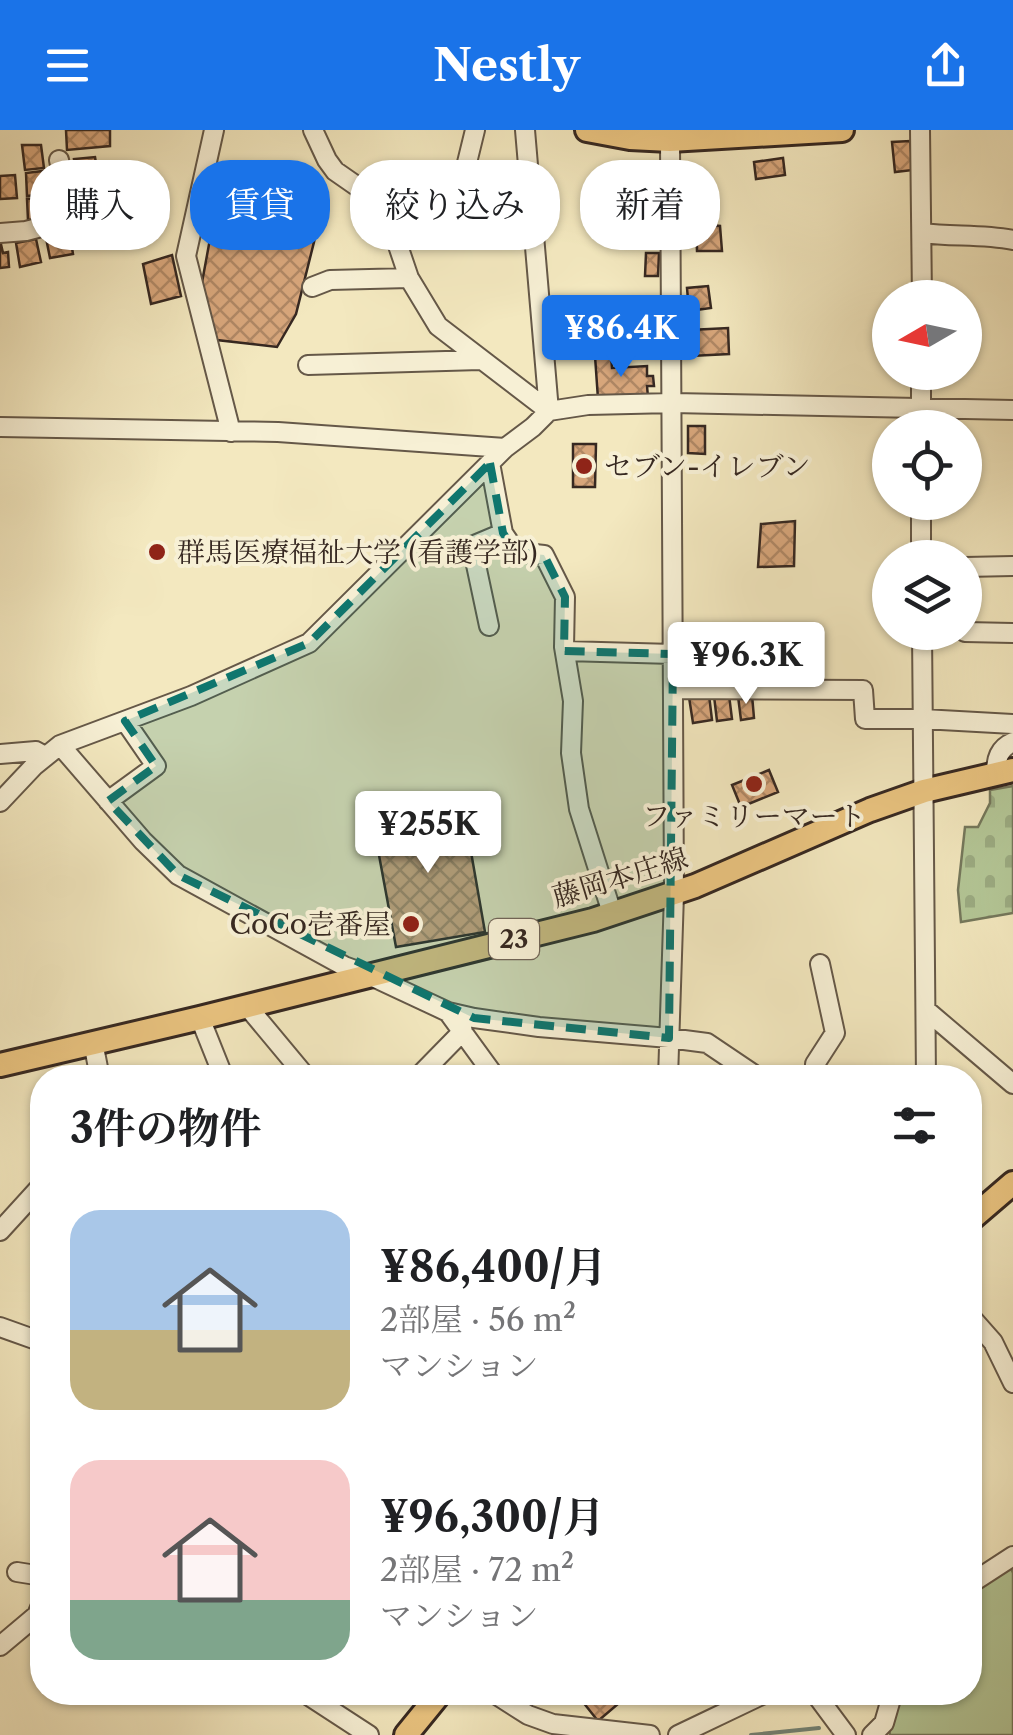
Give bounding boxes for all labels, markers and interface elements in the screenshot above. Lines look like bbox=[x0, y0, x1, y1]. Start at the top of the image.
text: Nestly bbox=[433, 37, 580, 93]
icon: menu bbox=[40, 38, 95, 93]
icon: share bbox=[918, 38, 973, 93]
chip: 購入 bbox=[30, 160, 170, 250]
chip: 賃貸 bbox=[190, 160, 330, 250]
chip: 絞り込み bbox=[350, 160, 560, 250]
chip: 新着 bbox=[580, 160, 720, 250]
north arrow bbox=[872, 280, 982, 390]
map controls bbox=[872, 280, 982, 650]
pin: ¥86.4K bbox=[540, 295, 702, 380]
text: ¥86.4K bbox=[564, 308, 678, 347]
button: locate bbox=[872, 410, 982, 520]
place label: セブン-イレブン bbox=[604, 449, 811, 483]
marker: セブン-イレブン bbox=[573, 455, 595, 477]
place label: 群馬医療福祉大学 (看護学部) bbox=[177, 535, 537, 569]
button: layers bbox=[872, 540, 982, 650]
marker: 群馬医療福祉大学 (看護学部) bbox=[146, 541, 168, 563]
pin: ¥96.3K bbox=[665, 622, 827, 707]
text: ¥96.3K bbox=[690, 635, 802, 674]
marker: ファミリーマート bbox=[743, 773, 765, 795]
pin: ¥255K bbox=[358, 791, 498, 876]
place label: ファミリーマート bbox=[642, 799, 866, 833]
text: ¥255K bbox=[377, 804, 479, 843]
street label: 藤岡本庄線 bbox=[548, 840, 692, 914]
place label: CoCo壱番屋 bbox=[229, 907, 391, 941]
marker: CoCo壱番屋 bbox=[400, 913, 422, 935]
road number: 23 bbox=[489, 919, 539, 959]
icon: filters bbox=[887, 1098, 942, 1153]
text: 3件の物件 bbox=[70, 1102, 262, 1154]
text: ¥86,400/月 bbox=[380, 1241, 607, 1293]
icon: home bbox=[150, 1250, 270, 1370]
text: 2部屋 · 56 m² bbox=[380, 1300, 576, 1339]
text: マンション bbox=[380, 1346, 539, 1385]
text: ¥96,300/月 bbox=[380, 1491, 605, 1543]
icon: home bbox=[150, 1500, 270, 1620]
text: 2部屋 · 72 m² bbox=[380, 1550, 574, 1589]
text: マンション bbox=[380, 1596, 539, 1635]

